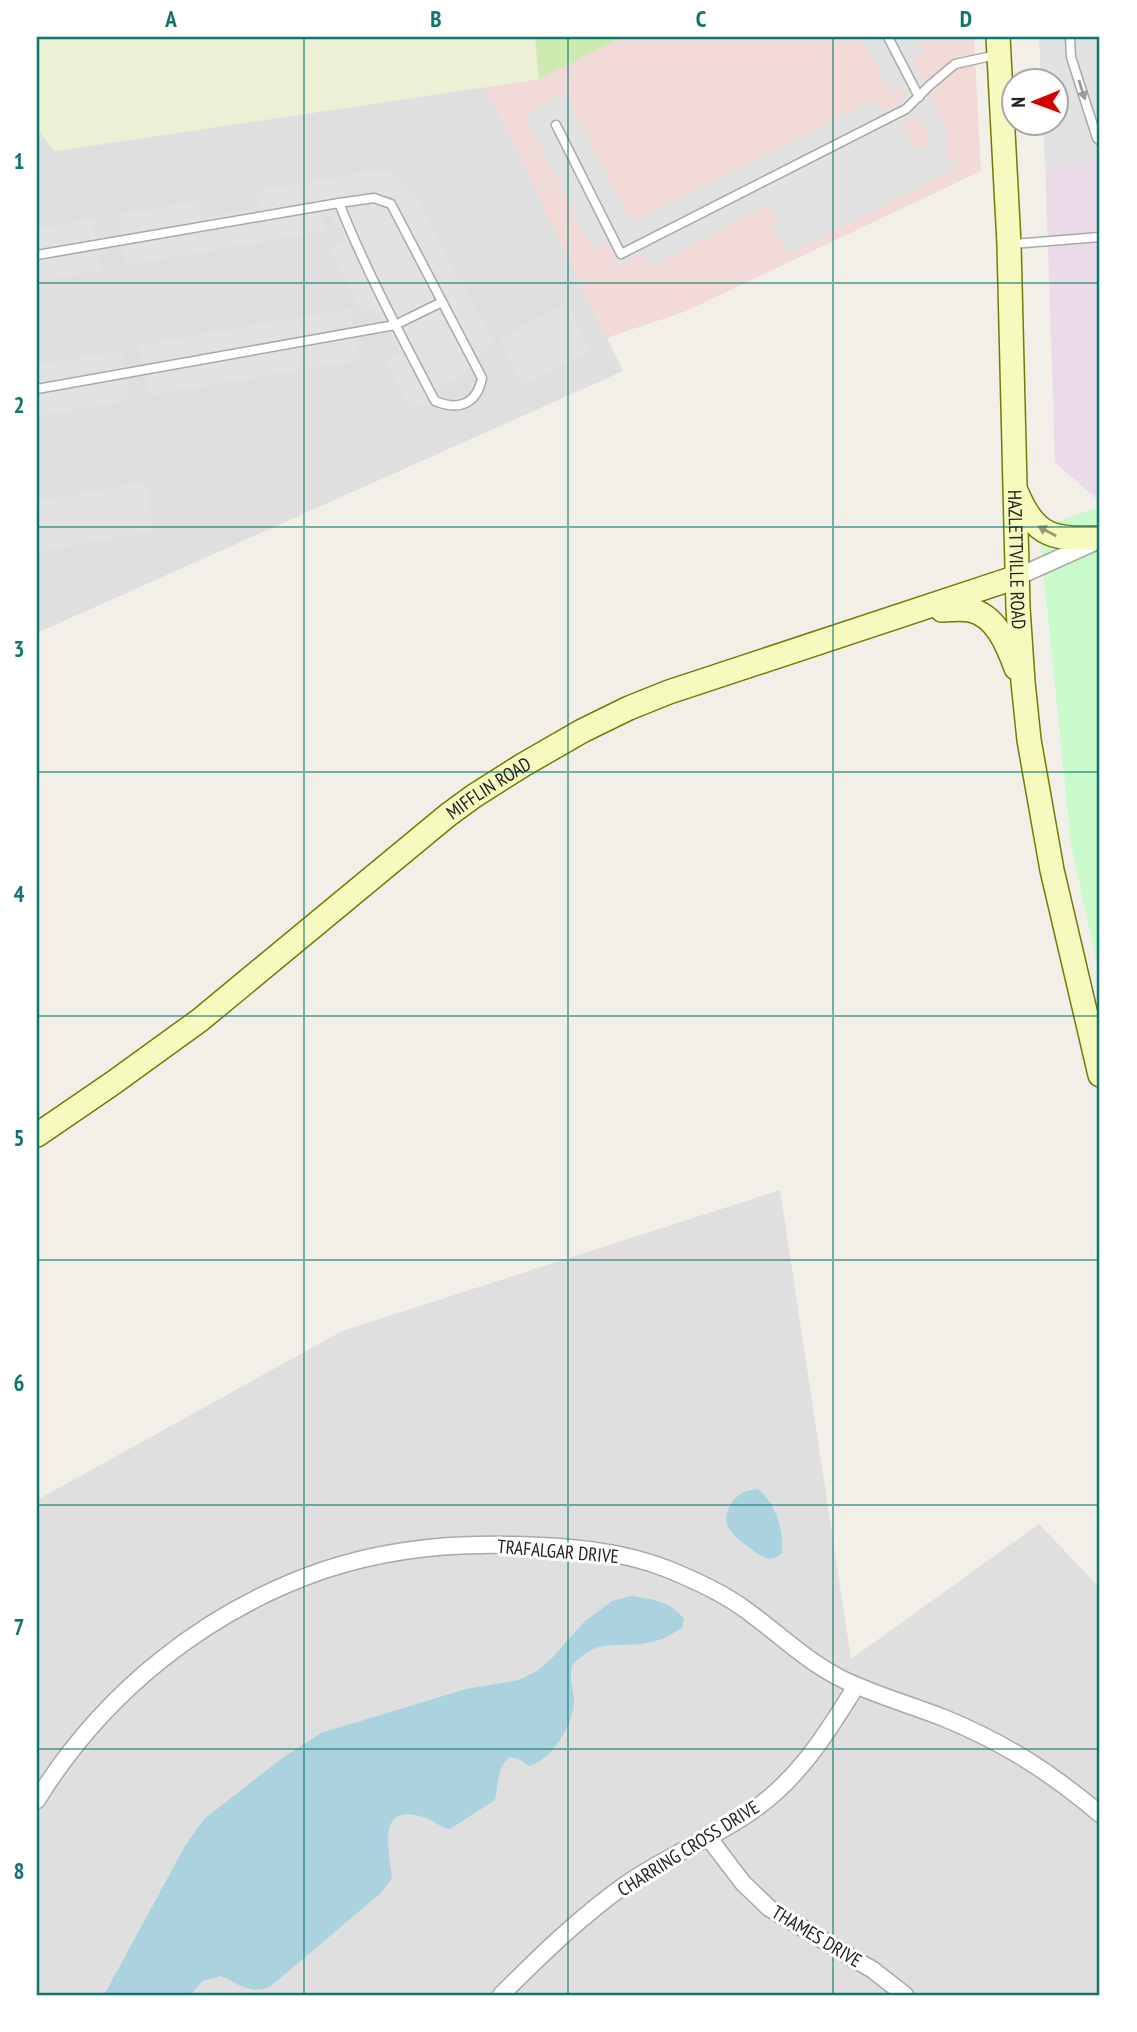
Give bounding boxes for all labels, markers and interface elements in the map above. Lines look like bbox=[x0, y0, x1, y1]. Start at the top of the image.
text: A bbox=[164, 4, 177, 33]
text: B bbox=[430, 4, 442, 33]
text: C bbox=[696, 4, 707, 33]
text: D bbox=[960, 4, 972, 33]
north arrow bbox=[1000, 66, 1070, 136]
one-way arrow bbox=[1077, 79, 1088, 100]
text: N bbox=[1006, 97, 1030, 108]
text: 1 bbox=[14, 146, 25, 175]
text: 2 bbox=[14, 390, 25, 419]
street label: HAZLETTVILLE ROAD bbox=[1003, 490, 1031, 630]
one-way arrow bbox=[1038, 525, 1057, 537]
text: 3 bbox=[14, 634, 25, 663]
street label: MIFFLIN ROAD bbox=[441, 751, 535, 824]
text: 4 bbox=[14, 879, 25, 908]
text: 5 bbox=[14, 1123, 25, 1152]
text: 6 bbox=[14, 1368, 25, 1397]
street label: TRAFALGAR DRIVE bbox=[496, 1534, 620, 1568]
text: 7 bbox=[14, 1612, 25, 1641]
street label: CHARRING CROSS DRIVE bbox=[613, 1795, 763, 1901]
text: 8 bbox=[14, 1856, 25, 1885]
street label: THAMES DRIVE bbox=[768, 1900, 866, 1972]

